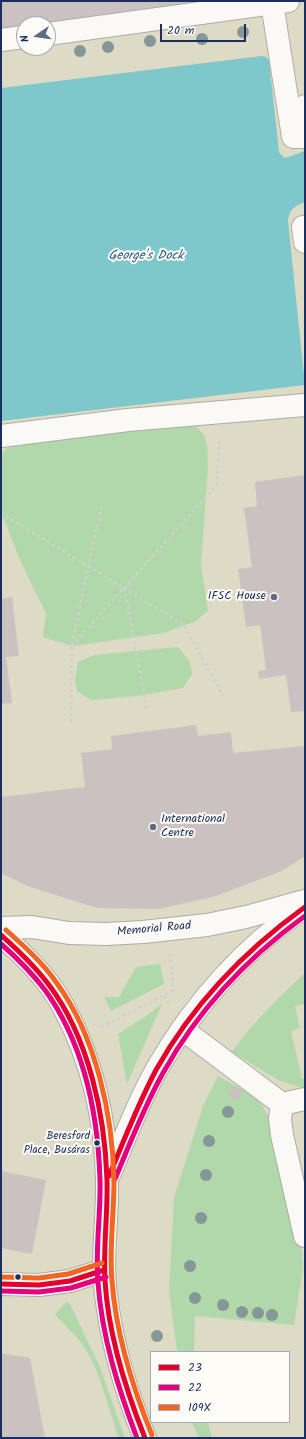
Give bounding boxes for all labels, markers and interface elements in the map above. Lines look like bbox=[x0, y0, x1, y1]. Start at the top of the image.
north arrow bbox=[16, 16, 56, 56]
scale bar bbox=[162, 16, 248, 42]
text: 20 m bbox=[167, 21, 194, 40]
text: N bbox=[16, 33, 35, 44]
water label: George's Dock bbox=[109, 249, 183, 265]
place label: IFSC House bbox=[208, 590, 266, 604]
marker: IFSC House bbox=[269, 592, 279, 602]
place label: International Centre bbox=[161, 813, 225, 841]
marker: International Centre bbox=[148, 822, 158, 832]
street label: Memorial Road bbox=[116, 920, 192, 940]
place label: Beresford Place, Busáras bbox=[24, 1130, 90, 1156]
marker: Beresford Place, Busáras bbox=[92, 1138, 102, 1148]
unlabelled marker bbox=[13, 1272, 23, 1282]
legend bbox=[150, 1351, 290, 1423]
text: 23 bbox=[188, 1358, 202, 1377]
text: 22 bbox=[188, 1378, 202, 1397]
text: 109X bbox=[188, 1398, 211, 1417]

